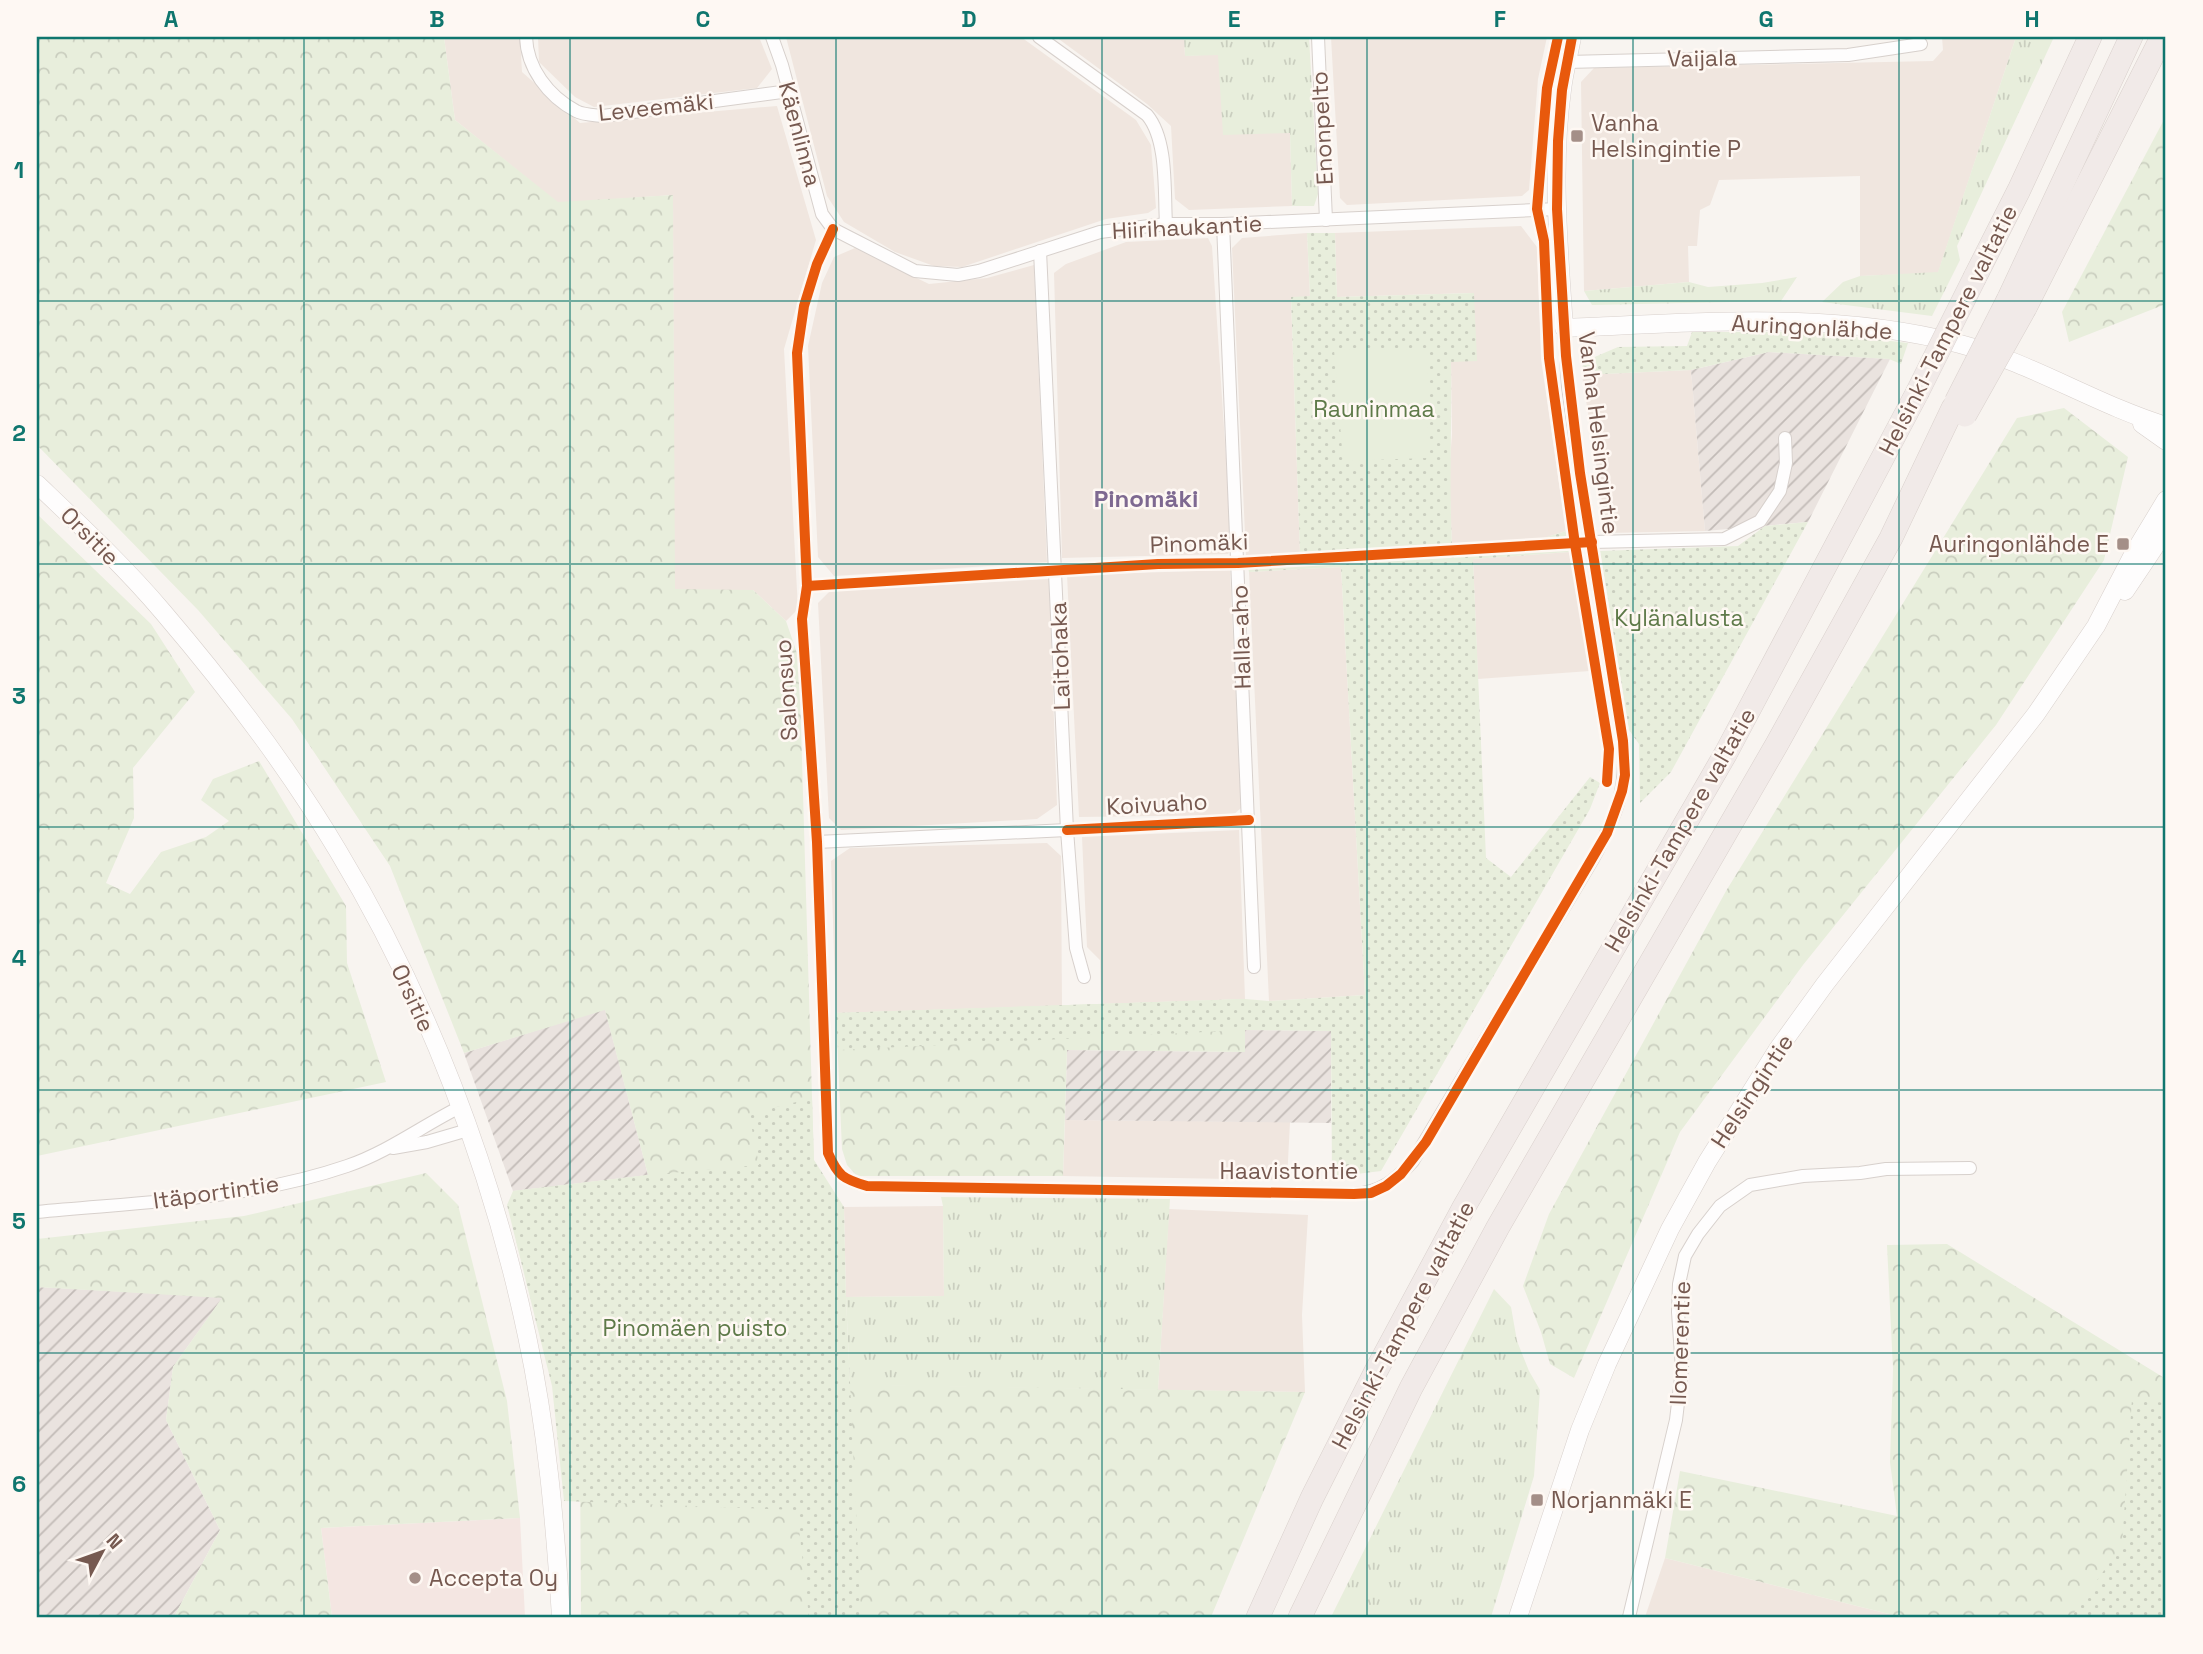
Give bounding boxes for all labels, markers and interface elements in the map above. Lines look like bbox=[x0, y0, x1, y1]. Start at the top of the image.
text: A bbox=[164, 4, 179, 34]
text: B bbox=[429, 4, 445, 34]
text: C bbox=[696, 4, 710, 34]
text: D bbox=[961, 4, 977, 34]
text: E bbox=[1228, 4, 1240, 34]
text: F bbox=[1494, 4, 1506, 34]
text: G bbox=[1758, 4, 1774, 34]
text: H bbox=[2024, 4, 2040, 34]
street label: Vaijala bbox=[1667, 42, 1737, 74]
street label: Enonpelto bbox=[1304, 70, 1340, 186]
street label: Käenlinna bbox=[772, 78, 828, 190]
street label: Leveemäki bbox=[597, 86, 715, 128]
place label: Vanha Helsingintie P bbox=[1591, 108, 1741, 164]
marker: Vanha Helsingintie P bbox=[1569, 128, 1585, 144]
text: 1 bbox=[14, 155, 24, 185]
street label: Helsinki-Tampere valtatie bbox=[1872, 200, 2024, 460]
street label: Hiirihaukantie bbox=[1111, 208, 1263, 246]
street label: Auringonlähde bbox=[1731, 308, 1893, 346]
street label: Vanha Helsingintie bbox=[1572, 330, 1626, 536]
park label: Rauninmaa bbox=[1313, 394, 1435, 424]
text: 2 bbox=[12, 418, 26, 448]
district label: Pinomäki bbox=[1094, 483, 1198, 514]
street label: Orsitie bbox=[54, 500, 126, 572]
street label: Pinomäki bbox=[1149, 526, 1249, 560]
place label: Auringonlähde E bbox=[1929, 529, 2109, 559]
marker: Auringonlähde E bbox=[2115, 536, 2131, 552]
street label: Halla-aho bbox=[1224, 584, 1258, 690]
street label: Laitohaka bbox=[1043, 601, 1077, 711]
park label: Kylänalusta bbox=[1614, 603, 1744, 633]
street label: Salonsuo bbox=[767, 638, 805, 742]
text: 3 bbox=[12, 681, 26, 711]
street label: Helsinki-Tampere valtatie bbox=[1598, 702, 1762, 958]
street label: Koivuaho bbox=[1106, 786, 1208, 822]
text: 4 bbox=[12, 943, 27, 973]
street label: Orsitie bbox=[384, 959, 442, 1037]
street label: Helsingintie bbox=[1704, 1028, 1800, 1154]
street label: Haavistontie bbox=[1220, 1156, 1358, 1186]
street label: Itäportintie bbox=[151, 1168, 281, 1216]
street label: Helsinki-Tampere valtatie bbox=[1325, 1196, 1481, 1454]
text: 5 bbox=[12, 1206, 26, 1236]
street label: Ilomerentie bbox=[1663, 1280, 1697, 1406]
park label: Pinomäen puisto bbox=[603, 1313, 787, 1343]
text: 6 bbox=[12, 1469, 26, 1499]
place label: Norjanmäki E bbox=[1551, 1485, 1692, 1515]
marker: Norjanmäki E bbox=[1529, 1492, 1545, 1508]
north arrow bbox=[66, 1518, 136, 1588]
text: N bbox=[101, 1528, 128, 1554]
place label: Accepta Oy bbox=[429, 1563, 558, 1593]
marker: Accepta Oy bbox=[407, 1570, 423, 1586]

